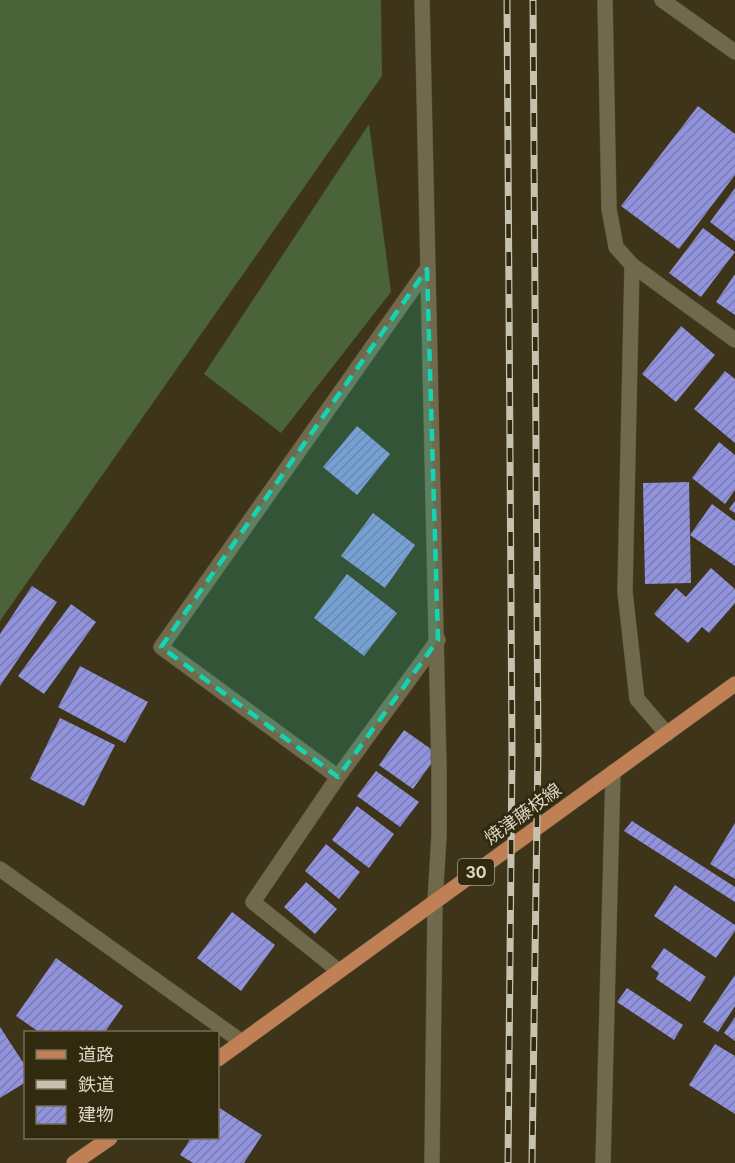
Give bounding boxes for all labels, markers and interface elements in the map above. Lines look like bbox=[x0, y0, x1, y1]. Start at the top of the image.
street label: 焼津藤枝線 bbox=[480, 779, 565, 849]
road number: 30 bbox=[458, 859, 494, 885]
legend bbox=[24, 1031, 219, 1139]
text: 道路 bbox=[78, 1044, 114, 1065]
text: 鉄道 bbox=[78, 1074, 114, 1095]
text: 建物 bbox=[78, 1104, 114, 1125]

